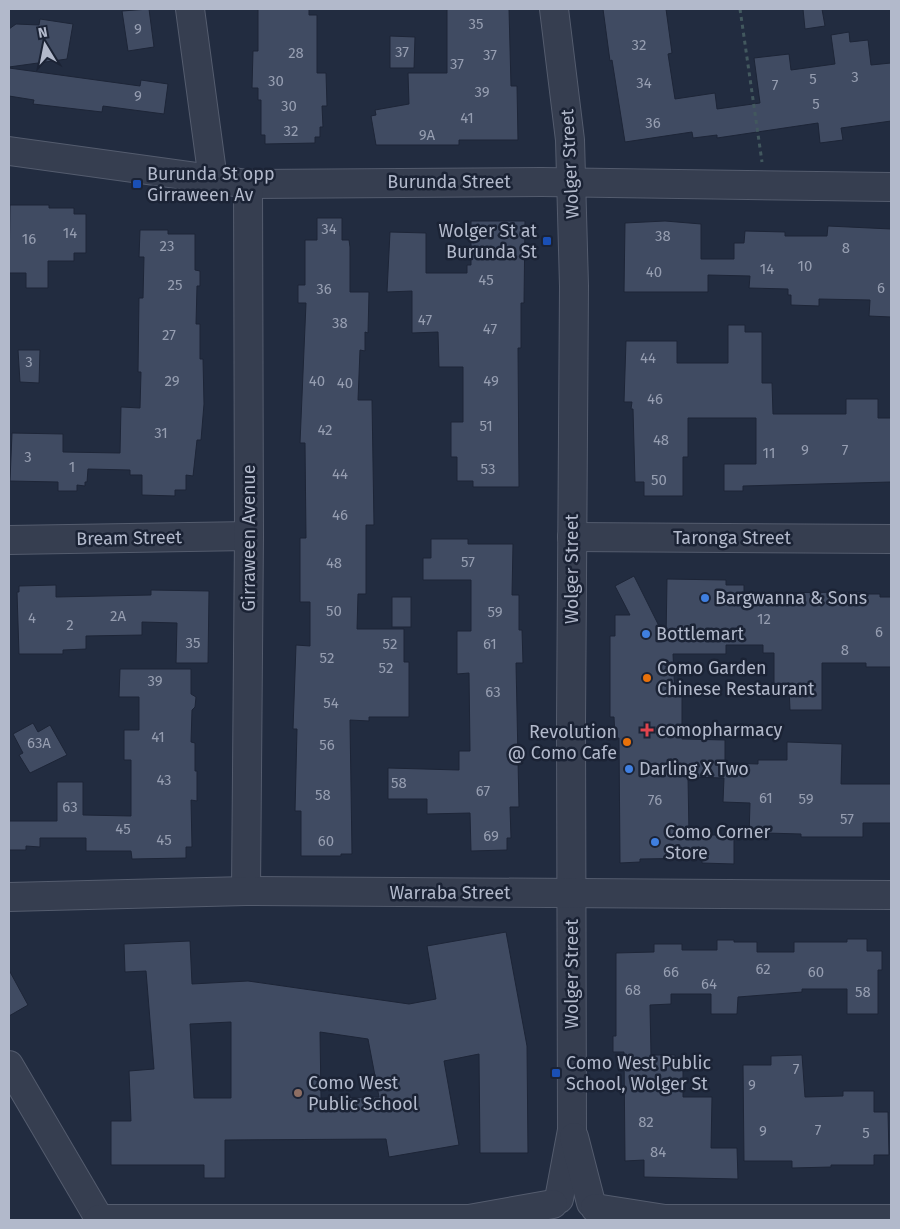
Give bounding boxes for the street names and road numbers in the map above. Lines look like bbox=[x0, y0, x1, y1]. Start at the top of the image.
street label: Wolger Street bbox=[556, 108, 584, 219]
street label: Burunda Street bbox=[387, 171, 511, 193]
street label: Girraween Avenue bbox=[238, 465, 260, 612]
street label: Wolger Street bbox=[561, 514, 583, 624]
street label: Bream Street bbox=[76, 526, 183, 550]
street label: Taronga Street bbox=[673, 527, 792, 549]
street label: Warraba Street bbox=[389, 882, 511, 904]
street label: Wolger Street bbox=[561, 919, 583, 1029]

